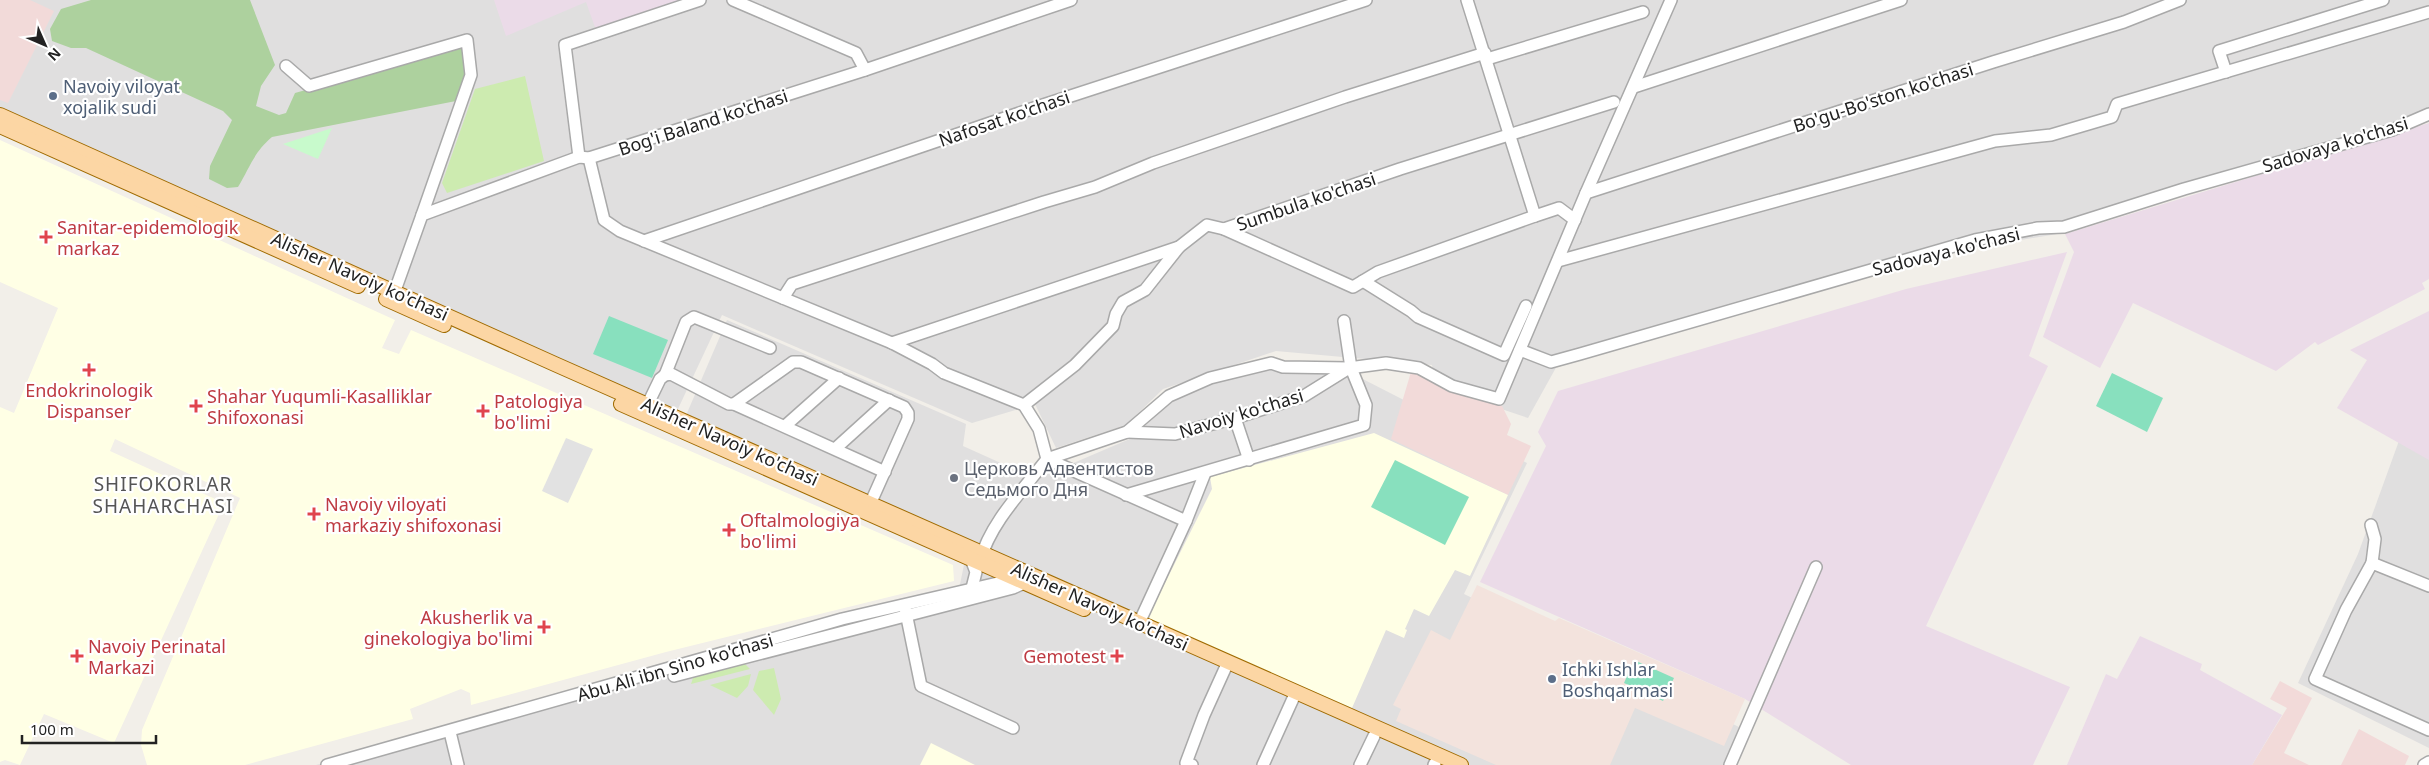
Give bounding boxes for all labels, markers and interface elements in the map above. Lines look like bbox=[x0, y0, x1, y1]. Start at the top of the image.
north arrow bbox=[20, 20, 70, 70]
text: N bbox=[44, 44, 65, 65]
street label: Bo'gu-Bo'ston ko'chasi bbox=[1790, 57, 1976, 137]
place label: Navoiy viloyat xojalik sudi bbox=[63, 74, 181, 119]
street label: Bog'i Baland ko'chasi bbox=[615, 83, 791, 161]
street label: Nafosat ko'chasi bbox=[935, 84, 1073, 152]
marker: Navoiy viloyat xojalik sudi bbox=[47, 90, 59, 102]
street label: Sadovaya ko'chasi bbox=[2259, 110, 2411, 178]
street label: Sumbula ko'chasi bbox=[1233, 166, 1379, 236]
place label: Sanitar-epidemologik markaz bbox=[57, 215, 239, 260]
street label: Sadovaya ko'chasi bbox=[1870, 221, 2022, 281]
street label: Alisher Navoiy ko'chasi bbox=[268, 226, 452, 326]
marker: Sanitar-epidemologik markaz bbox=[39, 230, 53, 244]
marker: Endokrinologik Dispanser bbox=[82, 363, 96, 377]
place label: Endokrinologik Dispanser bbox=[25, 378, 153, 423]
street label: Navoiy ko'chasi bbox=[1176, 383, 1306, 443]
place label: Shahar Yuqumli-Kasalliklar Shifoxonasi bbox=[207, 384, 433, 429]
place label: Patologiya bo'limi bbox=[494, 389, 583, 434]
street label: Alisher Navoiy ko'chasi bbox=[638, 391, 822, 491]
marker: Shahar Yuqumli-Kasalliklar Shifoxonasi bbox=[189, 399, 203, 413]
marker: Patologiya bo'limi bbox=[476, 404, 490, 418]
place label: Церковь Адвентистов Седьмого Дня bbox=[964, 456, 1154, 501]
district label: SHIFOKORLAR SHAHARCHASI bbox=[93, 471, 233, 519]
marker: Церковь Адвентистов Седьмого Дня bbox=[948, 472, 960, 484]
place label: Navoiy viloyati markaziy shifoxonasi bbox=[325, 492, 502, 537]
marker: Navoiy viloyati markaziy shifoxonasi bbox=[307, 507, 321, 521]
place label: Oftalmologiya bo'limi bbox=[740, 508, 860, 553]
marker: Oftalmologiya bo'limi bbox=[722, 523, 736, 537]
street label: Alisher Navoiy ko'chasi bbox=[1008, 556, 1192, 656]
place label: Akusherlik va ginekologiya bo'limi bbox=[364, 605, 533, 650]
marker: Akusherlik va ginekologiya bo'limi bbox=[537, 620, 551, 634]
street label: Abu Ali ibn Sino ko'chasi bbox=[574, 627, 776, 707]
place label: Navoiy Perinatal Markazi bbox=[88, 634, 226, 679]
place label: Gemotest bbox=[1023, 644, 1106, 668]
marker: Navoiy Perinatal Markazi bbox=[70, 649, 84, 663]
marker: Gemotest bbox=[1110, 649, 1124, 663]
place label: Ichki Ishlar Boshqarmasi bbox=[1562, 657, 1673, 702]
marker: Ichki Ishlar Boshqarmasi bbox=[1546, 673, 1558, 685]
scale bar bbox=[22, 712, 156, 744]
text: 100 m bbox=[30, 719, 74, 739]

